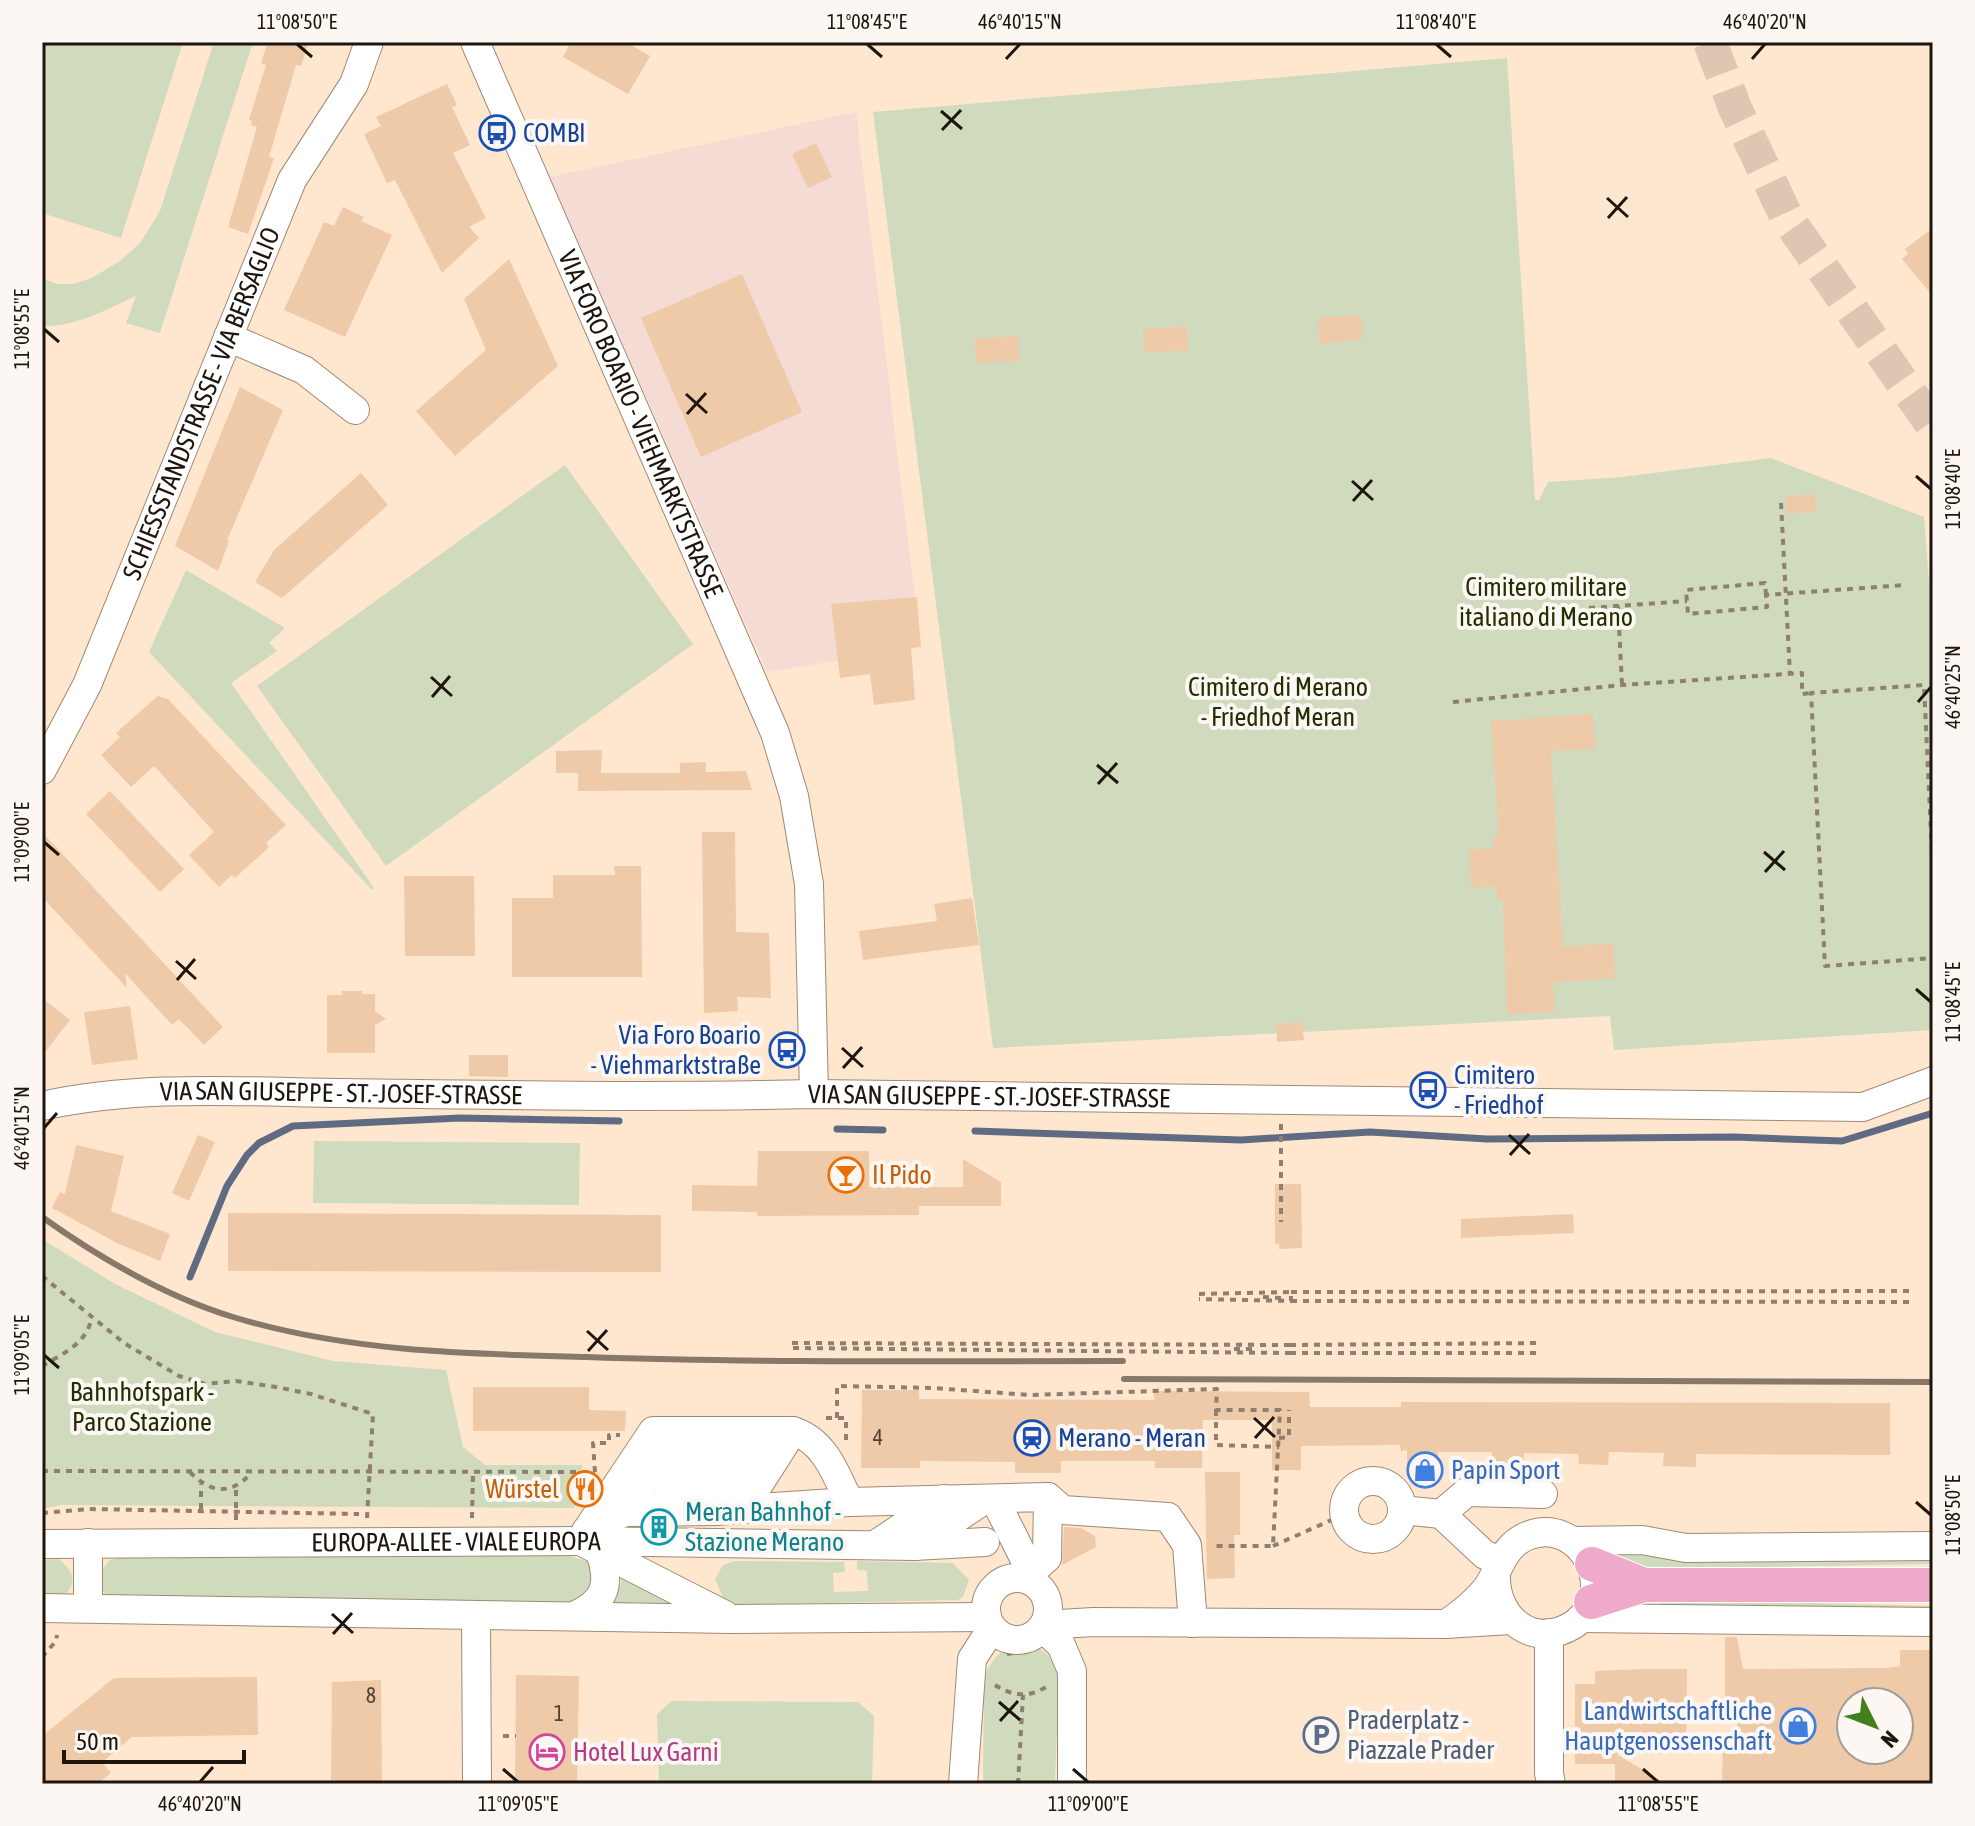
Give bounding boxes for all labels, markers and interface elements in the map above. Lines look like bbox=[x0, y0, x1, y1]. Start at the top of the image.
text: 11°08'50"E bbox=[257, 10, 338, 33]
text: 11°08'45"E bbox=[827, 10, 908, 33]
text: 46°40'15"N bbox=[978, 10, 1062, 33]
text: 11°08'40"E bbox=[1396, 10, 1477, 33]
text: 46°40'20"N bbox=[1723, 10, 1807, 33]
bus stop icon: COMBI bbox=[478, 114, 516, 152]
place label: COMBI bbox=[523, 118, 586, 148]
street label: SCHIESSSTANDSTRASSE - VIA BERSAGLIO bbox=[116, 223, 286, 584]
street label: VIA FORO BOARIO - VIEHMARKTSTRASSE bbox=[552, 245, 729, 602]
text: 11°08'55"E bbox=[10, 288, 33, 369]
text: 11°08'40"E bbox=[1941, 448, 1964, 529]
park label: Cimitero militare italiano di Merano bbox=[1459, 572, 1633, 632]
text: 46°40'25"N bbox=[1941, 645, 1964, 729]
park label: Cimitero di Merano - Friedhof Meran bbox=[1188, 672, 1368, 732]
text: 11°09'00"E bbox=[10, 801, 33, 882]
text: 11°08'45"E bbox=[1941, 961, 1964, 1042]
place label: Via Foro Boario - Viehmarktstraße bbox=[590, 1020, 761, 1080]
bus stop icon: Via Foro Boario - Viehmarktstraße bbox=[768, 1031, 806, 1069]
place label: Cimitero - Friedhof bbox=[1454, 1060, 1544, 1120]
bus stop icon: Cimitero - Friedhof bbox=[1409, 1071, 1447, 1109]
street label: VIA SAN GIUSEPPE - ST.-JOSEF-STRASSE bbox=[159, 1076, 522, 1110]
street label: VIA SAN GIUSEPPE - ST.-JOSEF-STRASSE bbox=[808, 1079, 1170, 1113]
text: 46°40'15"N bbox=[10, 1086, 33, 1170]
bar icon: Il Pido bbox=[827, 1156, 865, 1194]
place label: Il Pido bbox=[872, 1160, 932, 1190]
text: 11°09'05"E bbox=[10, 1314, 33, 1395]
park label: Bahnhofspark - Parco Stazione bbox=[70, 1377, 214, 1437]
station icon: Merano - Meran bbox=[1013, 1419, 1051, 1457]
place label: Merano - Meran bbox=[1058, 1423, 1206, 1453]
house number: 4 bbox=[873, 1424, 883, 1450]
shop icon: Papin Sport bbox=[1406, 1451, 1444, 1489]
place label: Papin Sport bbox=[1451, 1455, 1560, 1485]
restaurant icon: Würstel bbox=[566, 1470, 604, 1508]
place label: Würstel bbox=[485, 1474, 559, 1504]
text: 11°08'50"E bbox=[1941, 1474, 1964, 1555]
place label: Meran Bahnhof - Stazione Merano bbox=[685, 1497, 844, 1557]
building icon: Meran Bahnhof - Stazione Merano bbox=[640, 1508, 678, 1546]
street label: EUROPA-ALLEE - VIALE EUROPA bbox=[311, 1526, 601, 1557]
house number: 8 bbox=[366, 1682, 376, 1708]
north arrow bbox=[1835, 1686, 1915, 1766]
place label: Landwirtschaftliche Hauptgenossenschaft bbox=[1564, 1696, 1772, 1756]
house number: 1 bbox=[554, 1700, 564, 1726]
place label: Praderplatz - Piazzale Prader bbox=[1347, 1705, 1494, 1765]
shop icon: Landwirtschaftliche Hauptgenossenschaft bbox=[1779, 1707, 1817, 1745]
scale bar bbox=[64, 1714, 244, 1764]
parking icon: Praderplatz - Piazzale Prader bbox=[1302, 1716, 1340, 1754]
text: N bbox=[1876, 1726, 1904, 1753]
text: 50 m bbox=[76, 1728, 119, 1755]
hotel icon: Hotel Lux Garni bbox=[528, 1733, 566, 1771]
place label: Hotel Lux Garni bbox=[573, 1737, 719, 1767]
text: 46°40'20"N bbox=[158, 1792, 242, 1815]
text: 11°09'05"E bbox=[478, 1792, 559, 1815]
text: 11°09'00"E bbox=[1048, 1792, 1129, 1815]
text: 11°08'55"E bbox=[1618, 1792, 1699, 1815]

